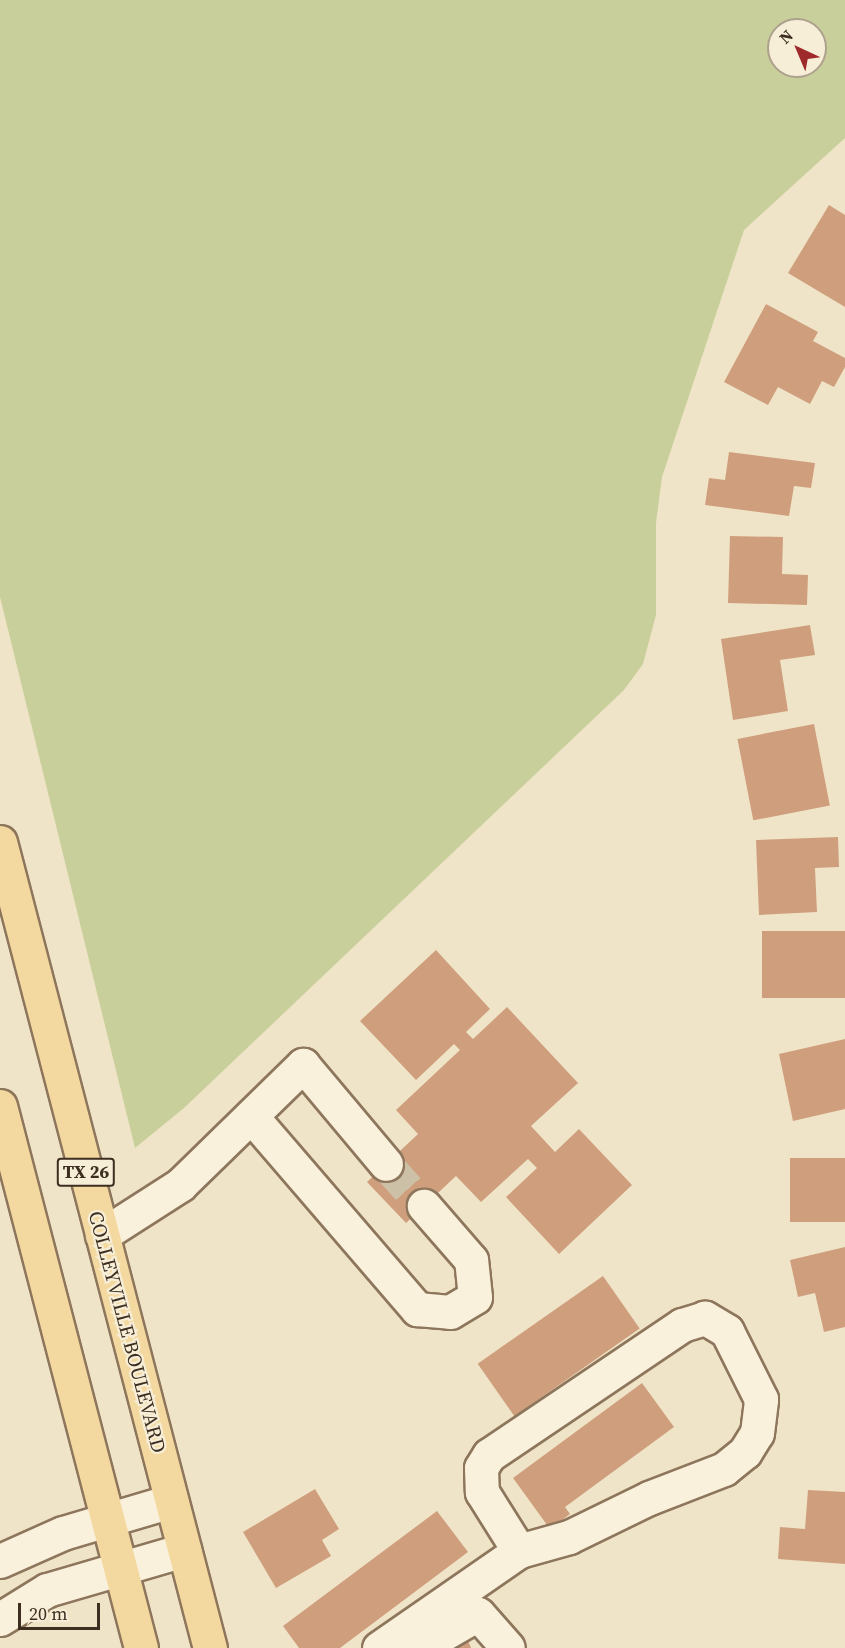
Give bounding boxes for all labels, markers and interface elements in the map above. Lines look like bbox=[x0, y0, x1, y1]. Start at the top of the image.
north arrow bbox=[767, 18, 827, 78]
text: N bbox=[774, 25, 798, 48]
road number: TX 26 bbox=[56, 1157, 116, 1187]
street label: COLLEYVILLE BOULEVARD bbox=[83, 1208, 171, 1456]
scale bar bbox=[21, 1591, 104, 1629]
text: 20 m bbox=[29, 1601, 67, 1626]

